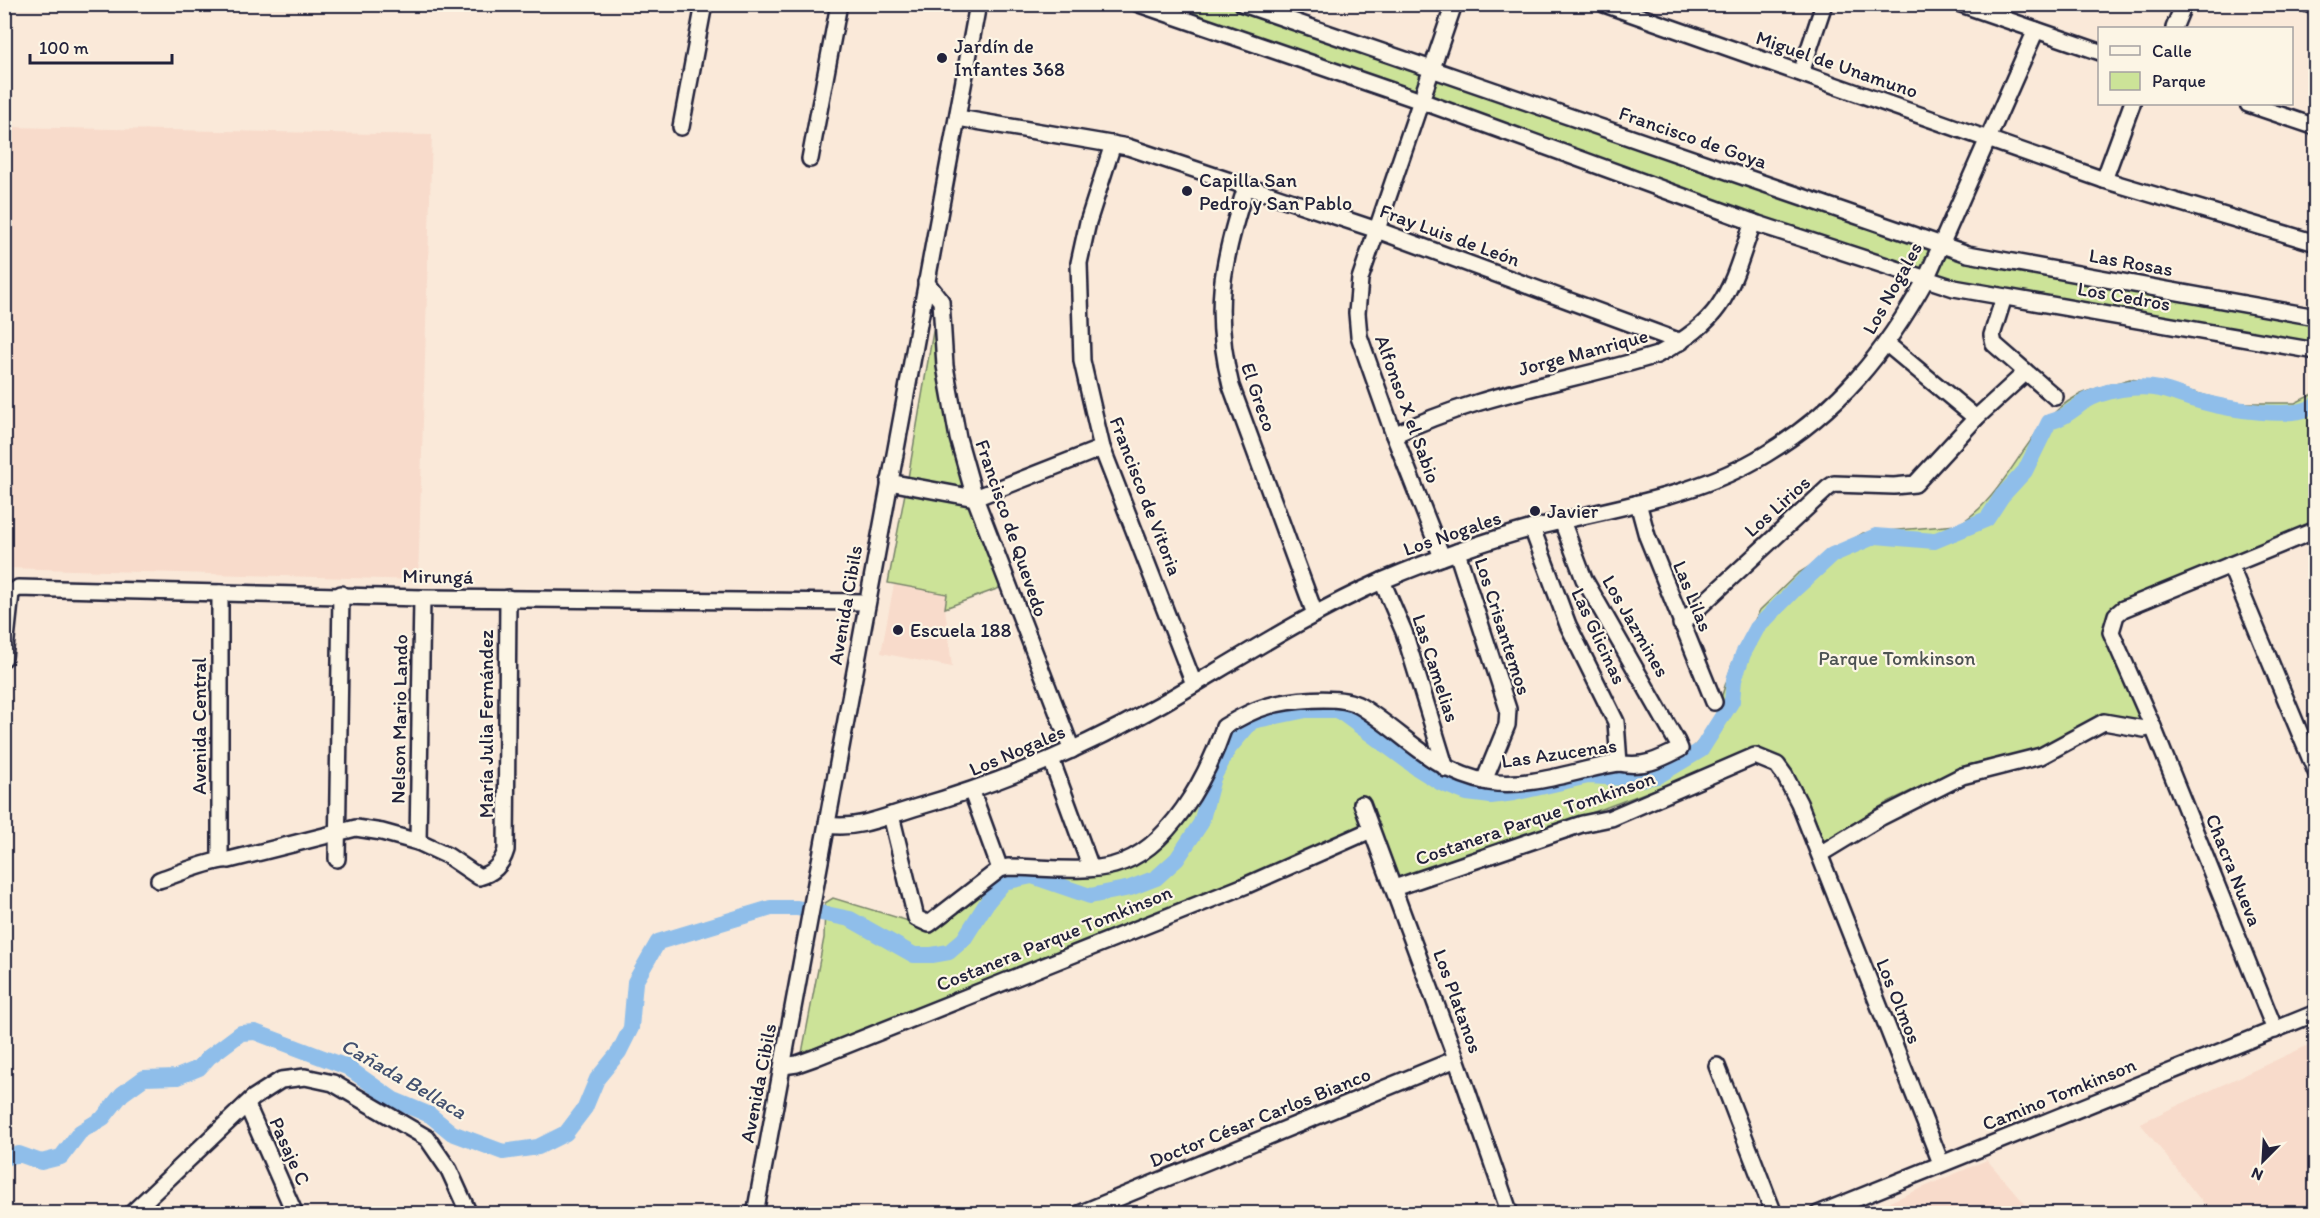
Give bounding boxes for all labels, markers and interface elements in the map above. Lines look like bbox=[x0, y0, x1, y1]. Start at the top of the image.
street label: Miguel de Unamuno bbox=[1753, 25, 1921, 103]
scale bar bbox=[30, 27, 172, 65]
legend bbox=[2098, 27, 2293, 105]
place label: Jardín de Infantes 368 bbox=[954, 34, 1065, 81]
text: 100 m bbox=[39, 37, 89, 59]
text: Calle bbox=[2152, 40, 2192, 62]
marker: Jardín de Infantes 368 bbox=[935, 51, 949, 65]
text: Parque bbox=[2152, 70, 2206, 92]
street label: Francisco de Goya bbox=[1616, 100, 1771, 174]
place label: Capilla San Pedro y San Pablo bbox=[1199, 168, 1352, 215]
marker: Capilla San Pedro y San Pablo bbox=[1180, 184, 1194, 198]
street label: Fray Luis de León bbox=[1377, 199, 1524, 272]
street label: Los Nogales bbox=[1857, 237, 1927, 338]
street label: Las Rosas bbox=[2087, 243, 2175, 281]
street label: Los Cedros bbox=[2076, 276, 2172, 316]
street label: Jorge Manrique bbox=[1515, 323, 1651, 381]
street label: Alfonso X el Sabio bbox=[1370, 332, 1446, 486]
street label: El Greco bbox=[1236, 359, 1282, 435]
street label: Francisco de Vitoria bbox=[1105, 413, 1187, 579]
street label: Francisco de Quevedo bbox=[970, 436, 1054, 620]
street label: Los Lirios bbox=[1739, 470, 1815, 542]
place label: Javier bbox=[1547, 499, 1599, 523]
marker: Javier bbox=[1528, 504, 1542, 518]
street label: Los Nogales bbox=[1400, 505, 1504, 561]
street label: Avenida Cibils bbox=[823, 543, 867, 667]
street label: Los Crisantemos bbox=[1470, 554, 1537, 698]
street label: Las Lilas bbox=[1668, 557, 1718, 635]
street label: Mirungá bbox=[402, 563, 474, 589]
street label: Los Jazmines bbox=[1597, 571, 1675, 681]
street label: Las Glicinas bbox=[1566, 584, 1632, 688]
street label: Las Camelias bbox=[1407, 611, 1465, 725]
place label: Escuela 188 bbox=[910, 618, 1011, 642]
marker: Escuela 188 bbox=[891, 623, 905, 637]
street label: María Julia Fernández bbox=[474, 629, 498, 818]
street label: Nelson Mario Lando bbox=[386, 634, 412, 804]
park label: Parque Tomkinson bbox=[1818, 646, 1976, 670]
street label: Avenida Central bbox=[187, 657, 211, 795]
street label: Los Nogales bbox=[965, 719, 1069, 781]
street label: Las Azucenas bbox=[1500, 733, 1618, 773]
street label: Costanera Parque Tomkinson bbox=[1412, 766, 1658, 870]
street label: Chacra Nueva bbox=[2201, 810, 2267, 930]
street label: Costanera Parque Tomkinson bbox=[933, 880, 1176, 996]
street label: Los Platanos bbox=[1428, 946, 1488, 1056]
street label: Los Olmos bbox=[1871, 955, 1927, 1047]
street label: Avenida Cibils bbox=[735, 1021, 781, 1145]
water label: Cañada Bellaca bbox=[337, 1032, 471, 1124]
street label: Camino Tomkinson bbox=[1979, 1052, 2139, 1136]
street label: Doctor César Carlos Bianco bbox=[1146, 1062, 1374, 1172]
street label: Pasaje C bbox=[264, 1113, 316, 1189]
north arrow bbox=[2233, 1131, 2293, 1191]
text: N bbox=[2248, 1163, 2266, 1185]

